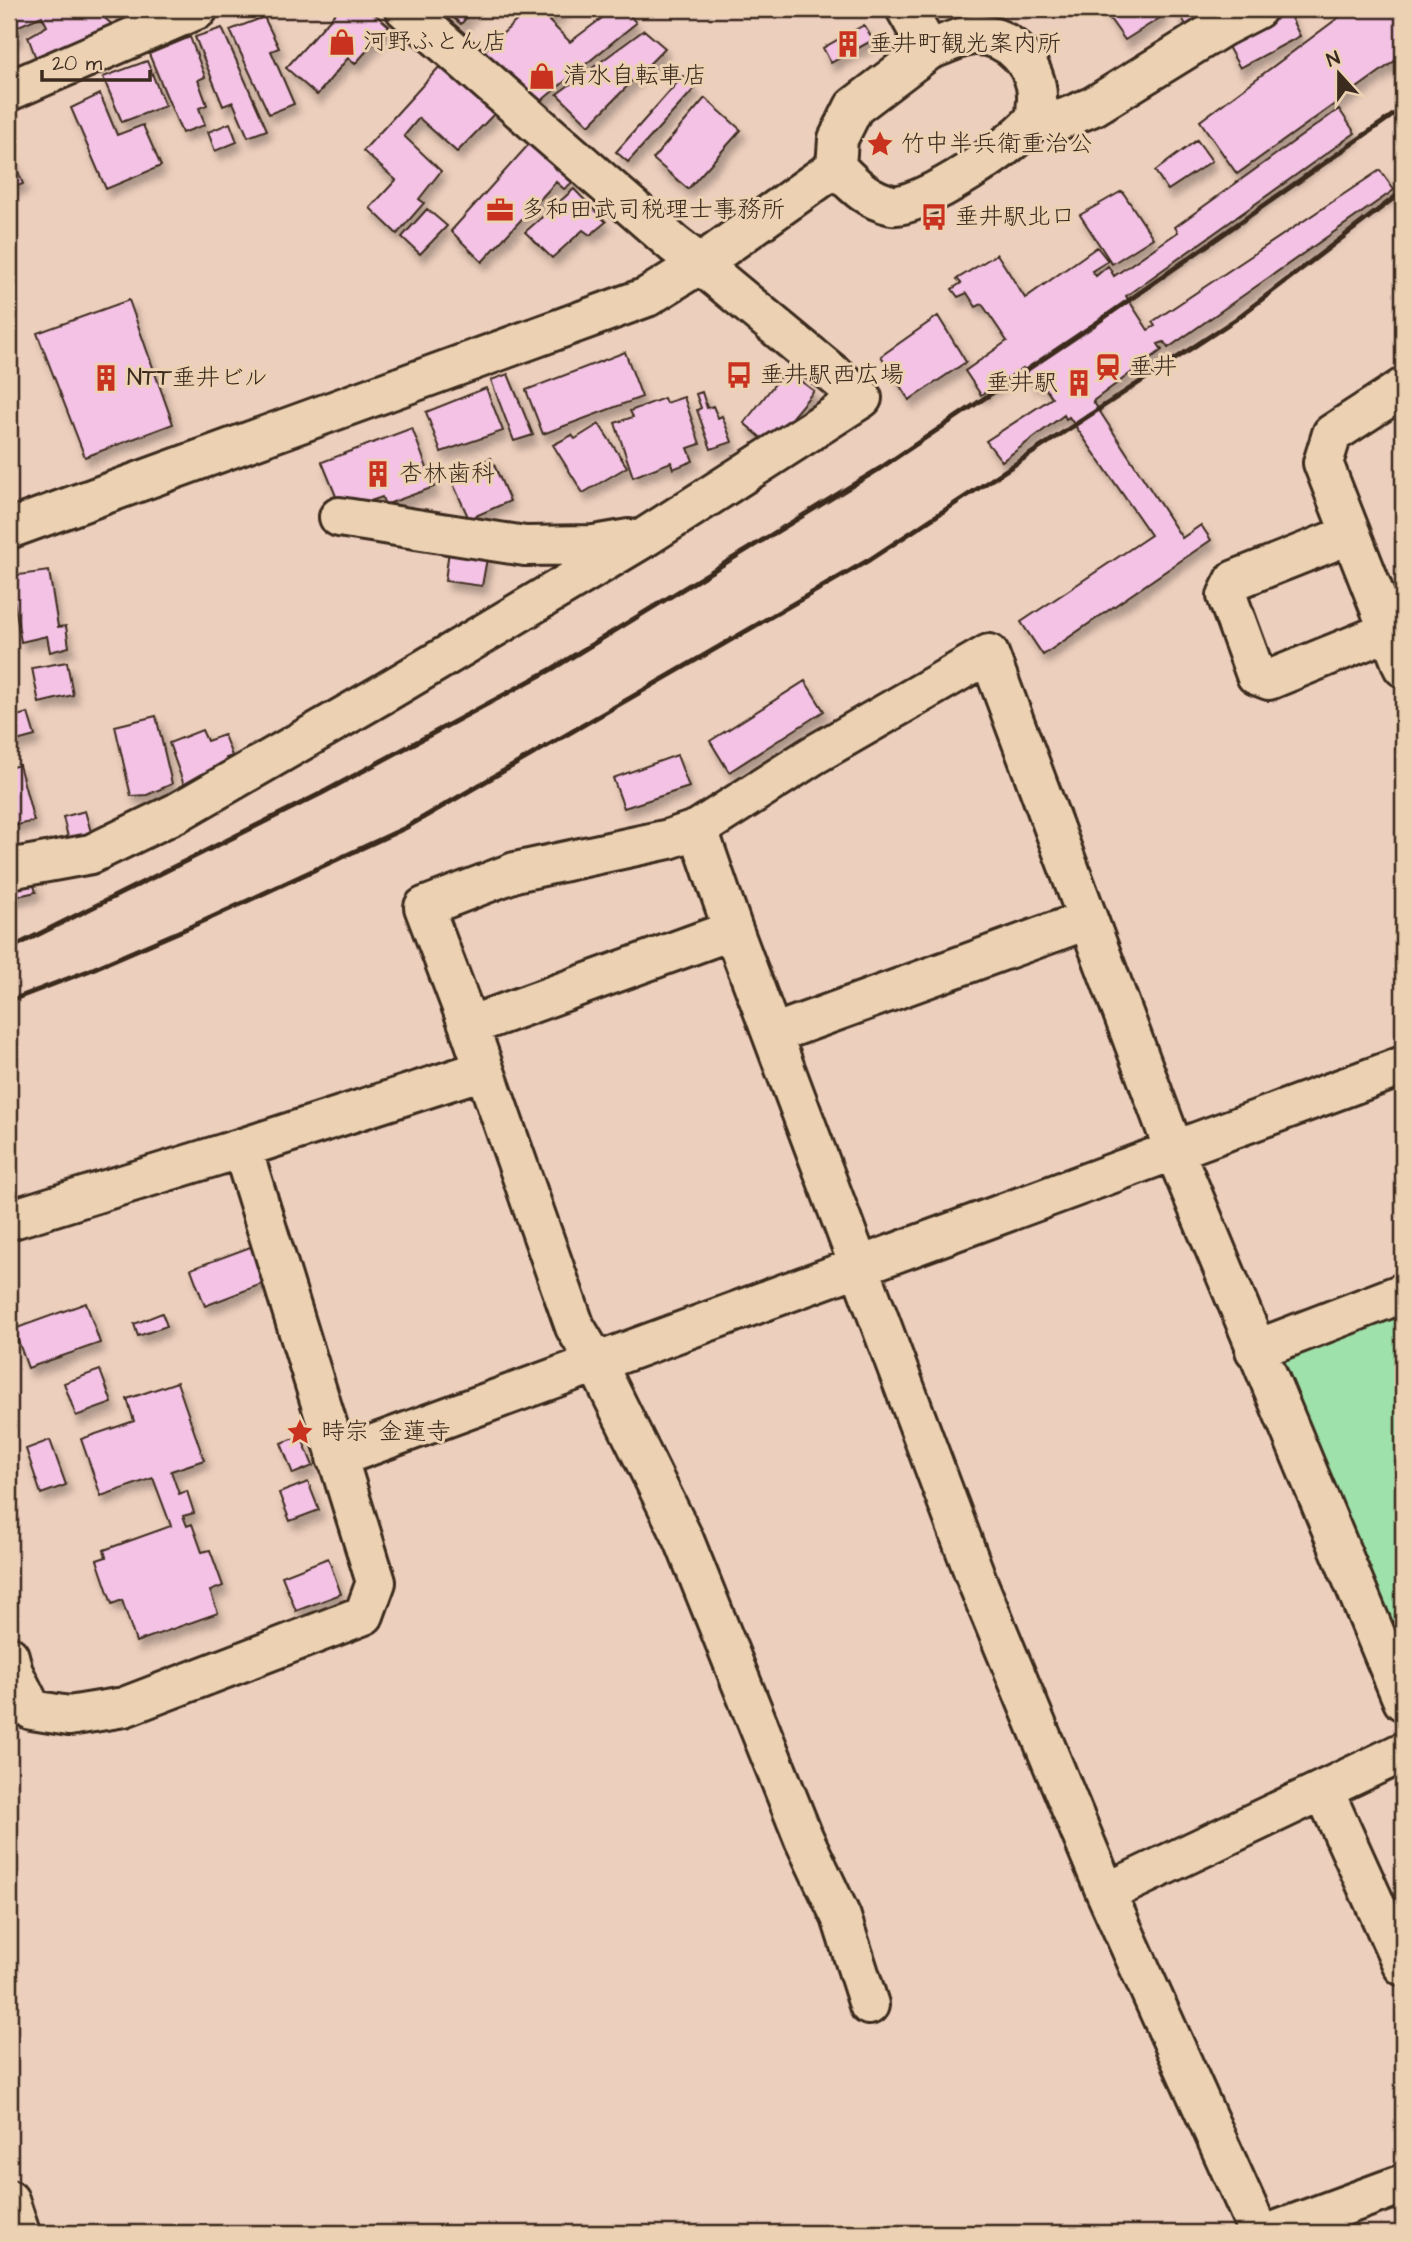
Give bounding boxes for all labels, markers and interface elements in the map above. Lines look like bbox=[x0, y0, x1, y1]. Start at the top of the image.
place label: 河野ふとん店 bbox=[363, 25, 507, 59]
shop icon: 河野ふとん店 bbox=[327, 27, 357, 57]
place label: 垂井町観光案内所 bbox=[869, 27, 1061, 61]
building icon: 垂井町観光案内所 bbox=[833, 29, 863, 59]
scale bar bbox=[42, 38, 150, 82]
north arrow bbox=[1304, 38, 1374, 108]
text: N bbox=[1323, 45, 1344, 74]
text: 20 m bbox=[52, 49, 103, 78]
place label: 清水自転車店 bbox=[563, 59, 707, 93]
shop icon: 清水自転車店 bbox=[527, 61, 557, 91]
place label: 竹中半兵衛重治公 bbox=[901, 127, 1093, 161]
place icon: 竹中半兵衛重治公 bbox=[865, 129, 895, 159]
place label: 多和田武司税理士事務所 bbox=[521, 193, 785, 227]
office icon: 多和田武司税理士事務所 bbox=[485, 195, 515, 225]
place label: 垂井駅北口 bbox=[955, 200, 1075, 234]
bus stop icon: 垂井駅北口 bbox=[919, 202, 949, 232]
place label: 垂井 bbox=[1129, 350, 1177, 384]
station icon: 垂井 bbox=[1093, 352, 1123, 382]
place label: 垂井駅西広場 bbox=[760, 358, 904, 392]
bus stop icon: 垂井駅西広場 bbox=[724, 360, 754, 390]
place label: NTT垂井ビル bbox=[127, 361, 267, 395]
building icon: NTT垂井ビル bbox=[91, 363, 121, 393]
place label: 垂井駅 bbox=[986, 366, 1058, 400]
building icon: 垂井駅 bbox=[1064, 368, 1094, 398]
place label: 杏林歯科 bbox=[399, 457, 495, 491]
building icon: 杏林歯科 bbox=[363, 459, 393, 489]
place label: 時宗 金蓮寺 bbox=[321, 1415, 451, 1449]
place icon: 時宗 金蓮寺 bbox=[285, 1417, 315, 1447]

